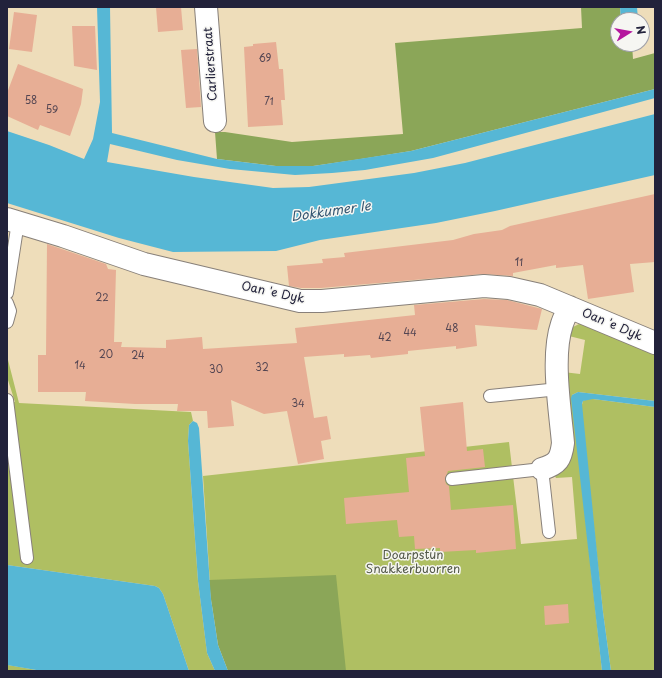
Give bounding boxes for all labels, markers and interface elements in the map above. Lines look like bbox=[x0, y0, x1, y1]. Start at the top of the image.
north arrow bbox=[610, 12, 650, 52]
text: N bbox=[632, 24, 650, 36]
street label: Carlierstraat bbox=[201, 27, 221, 101]
house number: 69 bbox=[259, 53, 271, 65]
house number: 58 bbox=[25, 95, 37, 107]
house number: 71 bbox=[264, 96, 274, 108]
house number: 59 bbox=[46, 104, 58, 116]
water label: Dokkumer Ie bbox=[290, 199, 372, 225]
house number: 11 bbox=[515, 257, 523, 269]
street label: Oan 'e Dyk bbox=[240, 279, 306, 307]
house number: 22 bbox=[95, 292, 109, 304]
street label: Oan 'e Dyk bbox=[579, 306, 645, 344]
house number: 48 bbox=[446, 323, 458, 335]
house number: 44 bbox=[403, 327, 417, 339]
house number: 42 bbox=[378, 332, 392, 344]
house number: 20 bbox=[99, 349, 113, 361]
house number: 24 bbox=[131, 350, 145, 362]
house number: 14 bbox=[74, 360, 86, 372]
house number: 32 bbox=[255, 362, 269, 374]
house number: 30 bbox=[209, 364, 223, 376]
house number: 34 bbox=[291, 398, 305, 410]
park label: Doarpstún Snakkerbuorren bbox=[366, 549, 460, 577]

